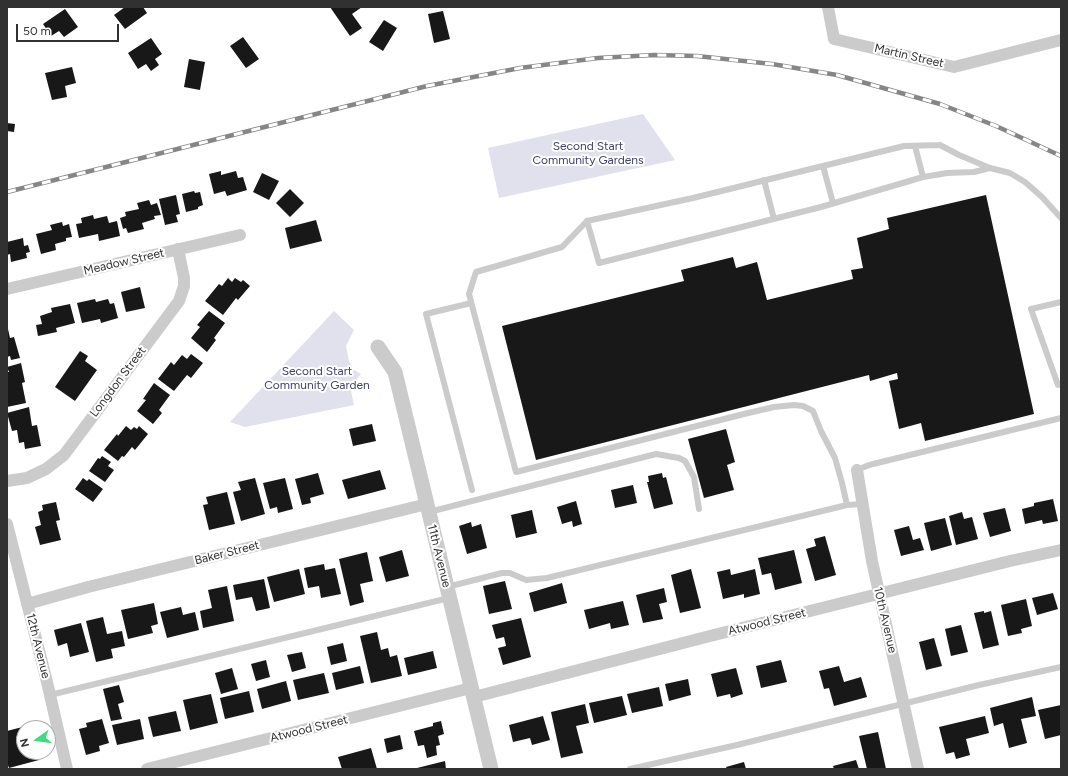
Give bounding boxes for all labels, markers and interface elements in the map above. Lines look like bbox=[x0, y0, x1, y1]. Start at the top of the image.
scale bar bbox=[18, 16, 121, 42]
text: 50 m bbox=[23, 24, 51, 38]
street label: Martin Street bbox=[873, 41, 945, 71]
park label: Second Start Community Gardens bbox=[532, 139, 644, 167]
street label: Meadow Street bbox=[82, 246, 166, 278]
street label: Longdon Street bbox=[87, 344, 149, 420]
park label: Second Start Community Garden bbox=[264, 364, 370, 392]
street label: 11th Avenue bbox=[424, 523, 454, 589]
street label: Baker Street bbox=[193, 538, 261, 568]
street label: 10th Avenue bbox=[870, 586, 900, 654]
street label: Atwood Street bbox=[727, 605, 807, 639]
street label: 12th Avenue bbox=[23, 612, 53, 680]
street label: Atwood Street bbox=[269, 712, 349, 746]
north arrow bbox=[16, 720, 56, 760]
text: N bbox=[18, 737, 32, 748]

